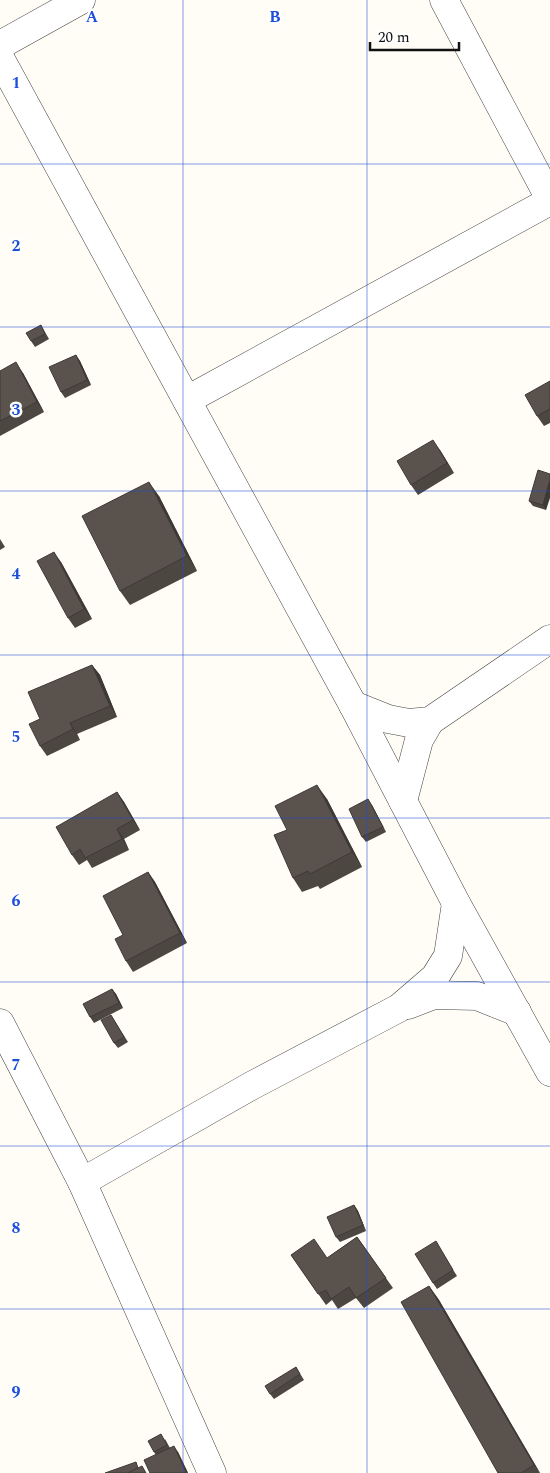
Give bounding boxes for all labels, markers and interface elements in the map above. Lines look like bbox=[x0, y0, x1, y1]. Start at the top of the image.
text: A bbox=[86, 5, 99, 29]
text: B bbox=[269, 5, 281, 29]
scale bar bbox=[370, 20, 459, 52]
text: 20 m bbox=[378, 26, 410, 49]
text: 1 bbox=[12, 71, 20, 95]
text: 2 bbox=[12, 234, 21, 258]
text: 3 bbox=[12, 398, 21, 422]
text: 4 bbox=[12, 562, 21, 586]
text: 5 bbox=[12, 725, 20, 749]
text: 6 bbox=[12, 889, 21, 913]
text: 7 bbox=[12, 1053, 21, 1077]
text: 8 bbox=[12, 1216, 21, 1240]
text: 9 bbox=[12, 1380, 21, 1404]

